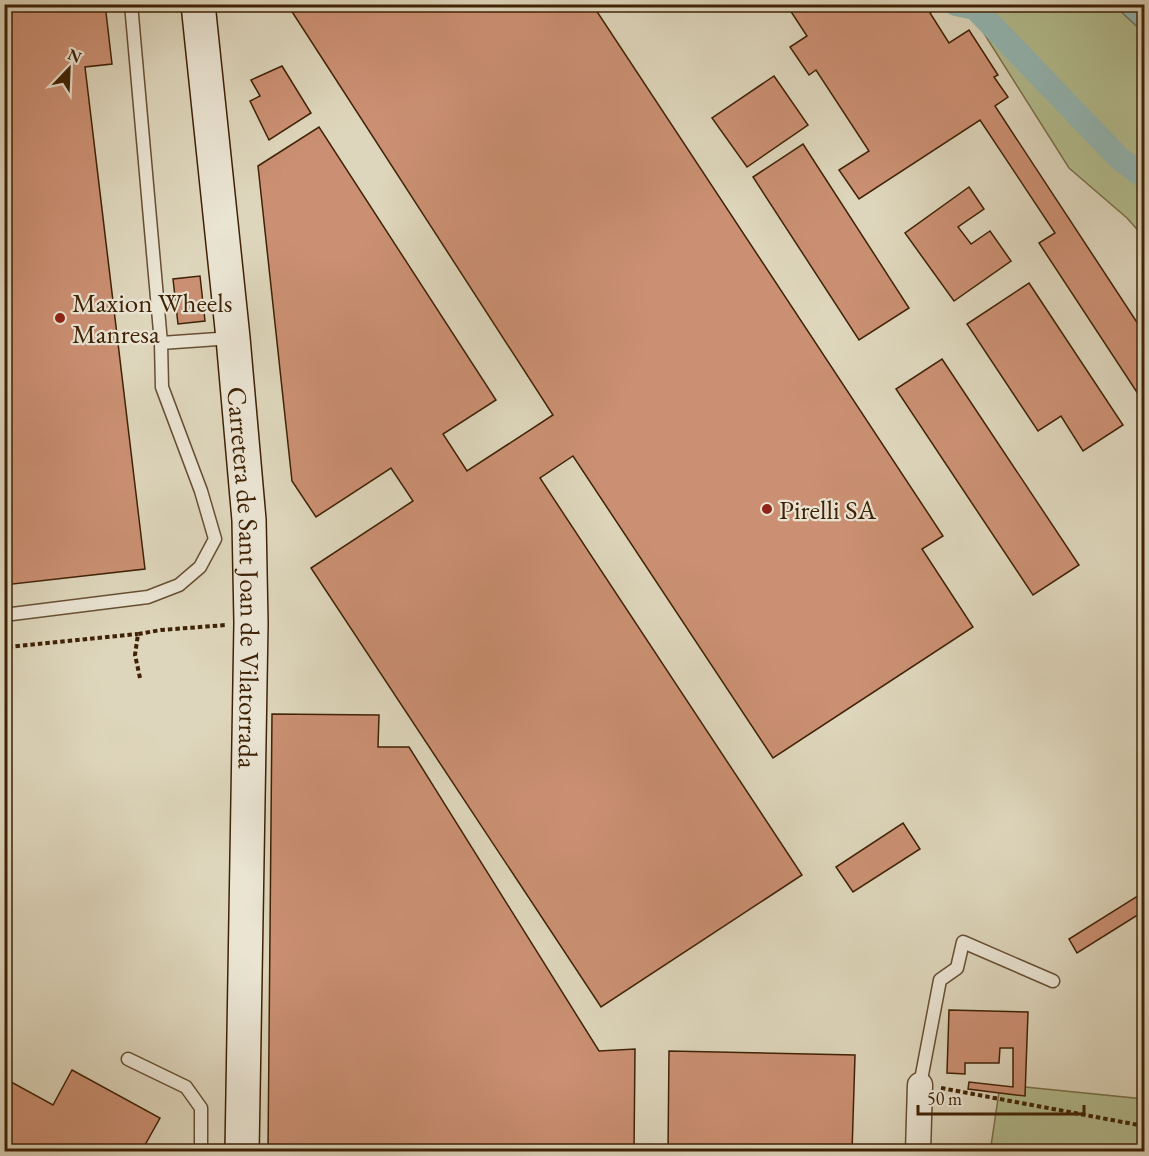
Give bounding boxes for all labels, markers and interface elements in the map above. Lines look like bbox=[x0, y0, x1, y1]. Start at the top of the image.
north arrow bbox=[39, 39, 99, 99]
text: N bbox=[65, 43, 85, 68]
place label: Maxion Wheels Manresa bbox=[72, 285, 232, 351]
marker: Maxion Wheels Manresa bbox=[53, 311, 67, 325]
street label: Carretera de Sant Joan de Vilatorrada bbox=[220, 385, 269, 769]
place label: Pirelli SA bbox=[779, 492, 877, 527]
marker: Pirelli SA bbox=[760, 502, 774, 516]
scale bar bbox=[918, 1078, 1084, 1116]
text: 50 m bbox=[927, 1087, 962, 1110]

